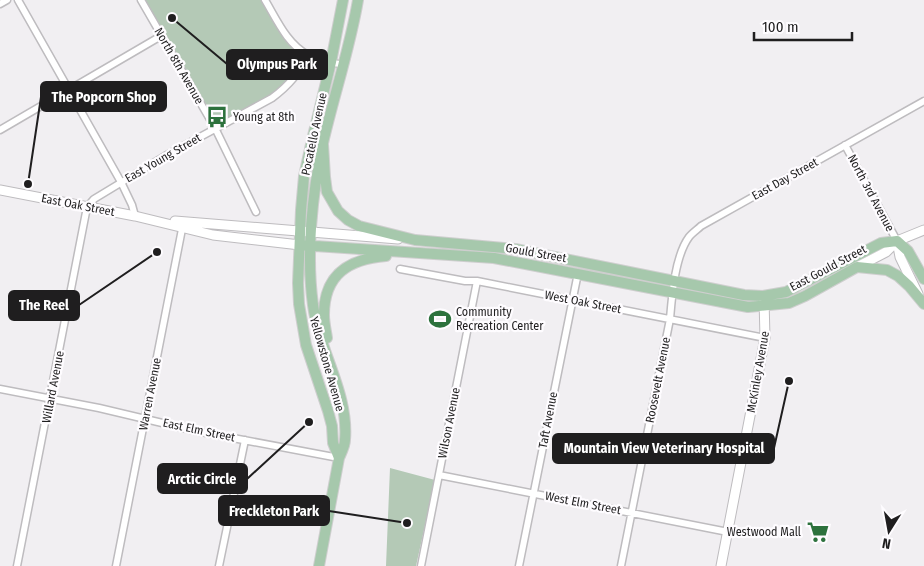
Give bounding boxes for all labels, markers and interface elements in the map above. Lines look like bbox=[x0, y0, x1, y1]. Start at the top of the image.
scale bar bbox=[754, 10, 852, 42]
text: 100 m bbox=[762, 18, 799, 36]
street label: North 8th Avenue bbox=[151, 25, 207, 107]
callout: Olympus Park bbox=[227, 50, 327, 79]
text: Olympus Park bbox=[237, 56, 318, 73]
callout: The Popcorn Shop bbox=[41, 82, 166, 111]
text: The Popcorn Shop bbox=[52, 89, 157, 106]
street label: Pocatello Avenue bbox=[298, 91, 330, 177]
bus stop icon: Young at 8th bbox=[204, 104, 230, 130]
place label: Young at 8th bbox=[233, 110, 295, 124]
street label: East Young Street bbox=[123, 131, 204, 185]
street label: North 3rd Avenue bbox=[845, 152, 897, 234]
street label: East Day Street bbox=[750, 155, 821, 203]
street label: East Oak Street bbox=[40, 191, 116, 219]
street label: Gould Street bbox=[505, 241, 567, 265]
street label: East Gould Street bbox=[787, 242, 869, 294]
street label: West Oak Street bbox=[543, 288, 623, 316]
callout: The Reel bbox=[9, 291, 79, 320]
text: The Reel bbox=[19, 297, 69, 314]
place label: Community Recreation Center bbox=[456, 305, 544, 333]
sports icon: Community Recreation Center bbox=[427, 306, 453, 332]
street label: Yellowstone Avenue bbox=[307, 315, 347, 413]
street label: McKinley Avenue bbox=[744, 330, 772, 414]
street label: Roosevelt Avenue bbox=[643, 336, 673, 424]
street label: Willard Avenue bbox=[39, 350, 67, 424]
street label: Warren Avenue bbox=[136, 356, 164, 432]
street label: Wilson Avenue bbox=[435, 386, 463, 460]
street label: Taft Avenue bbox=[536, 390, 560, 449]
street label: East Elm Street bbox=[162, 416, 236, 444]
callout: Mountain View Veterinary Hospital bbox=[553, 434, 774, 463]
text: Mountain View Veterinary Hospital bbox=[564, 440, 765, 457]
callout: Arctic Circle bbox=[158, 464, 247, 493]
text: Arctic Circle bbox=[167, 471, 236, 488]
street label: West Elm Street bbox=[544, 489, 622, 517]
callout: Freckleton Park bbox=[219, 496, 329, 525]
text: Freckleton Park bbox=[229, 503, 320, 520]
north arrow bbox=[864, 506, 914, 556]
supermarket icon: Westwood Mall bbox=[805, 519, 831, 545]
place label: Westwood Mall bbox=[727, 525, 801, 539]
text: N bbox=[881, 534, 892, 552]

